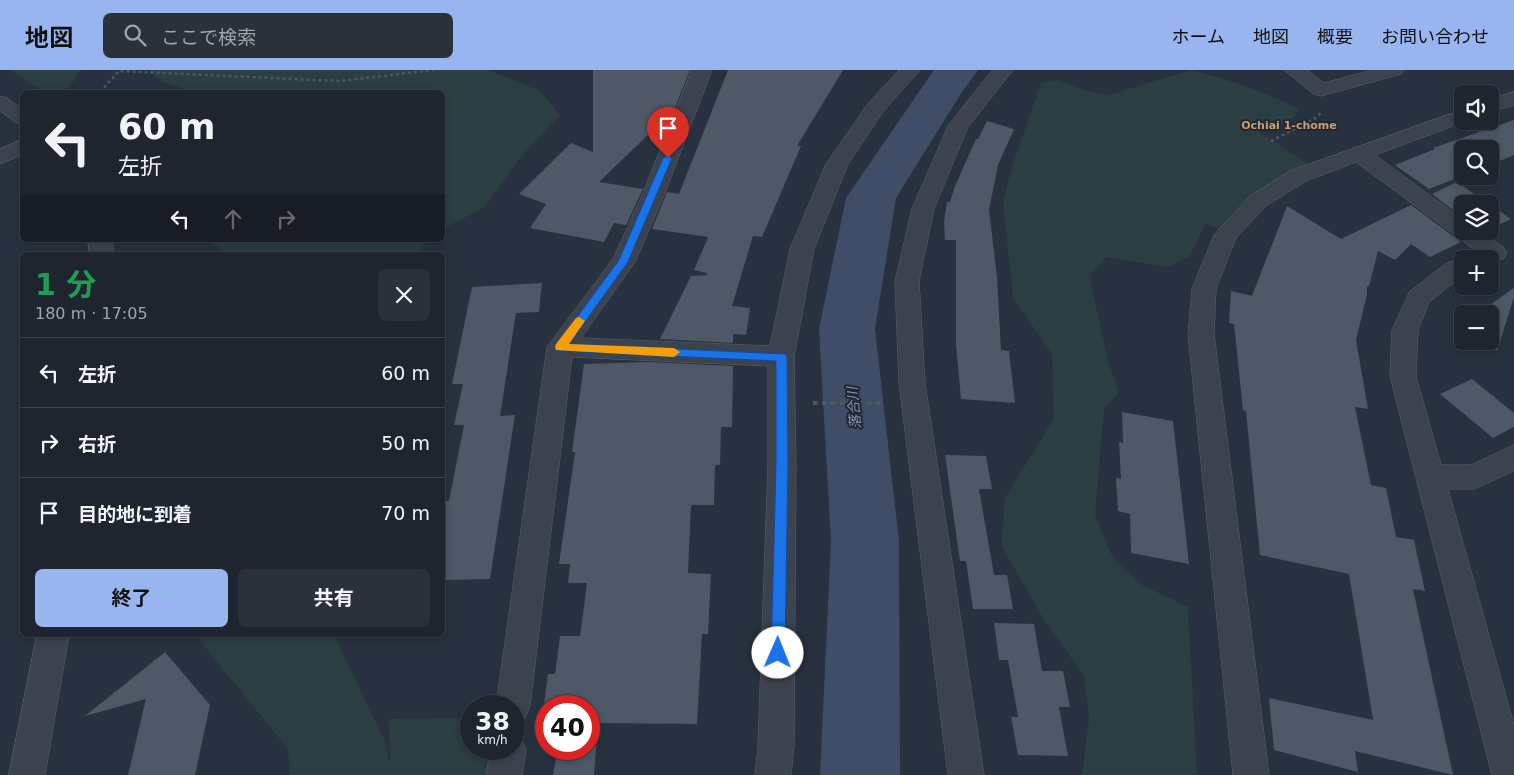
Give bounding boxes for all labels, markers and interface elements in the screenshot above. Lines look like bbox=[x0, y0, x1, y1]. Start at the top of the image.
search box bbox=[103, 13, 453, 58]
icon: search bbox=[121, 21, 149, 49]
text: 地図 bbox=[25, 24, 73, 52]
text: ここで検索 bbox=[161, 26, 256, 48]
text: ホーム bbox=[1172, 26, 1225, 47]
text: 地図 bbox=[1253, 26, 1289, 47]
text: 概要 bbox=[1317, 26, 1353, 47]
text: お問い合わせ bbox=[1381, 26, 1489, 47]
map controls bbox=[1454, 85, 1499, 350]
button: sound bbox=[1454, 85, 1499, 130]
text: 60 m bbox=[118, 107, 215, 147]
pin bbox=[647, 107, 689, 158]
icon: left bbox=[35, 110, 100, 175]
icon: arrive bbox=[654, 114, 682, 142]
district label: Ochiai 1-chome bbox=[1241, 119, 1337, 132]
button: search bbox=[1454, 140, 1499, 185]
text: 左折 bbox=[118, 154, 162, 179]
button: layers bbox=[1454, 195, 1499, 240]
icon: left bbox=[166, 205, 194, 233]
icon: ahead bbox=[219, 205, 247, 233]
icon: right bbox=[272, 205, 300, 233]
button: + bbox=[1454, 250, 1499, 295]
text: 1 分 bbox=[35, 267, 96, 302]
button: close bbox=[378, 269, 430, 321]
text: 180 m · 17:05 bbox=[35, 304, 148, 323]
button: − bbox=[1454, 305, 1499, 350]
icon: left bbox=[35, 359, 63, 387]
text: 60 m bbox=[381, 362, 430, 384]
text: 左折 bbox=[78, 363, 116, 385]
water label: 落合川 bbox=[844, 384, 864, 430]
icon: right bbox=[35, 429, 63, 457]
text: 50 m bbox=[381, 432, 430, 454]
text: 右折 bbox=[78, 433, 116, 455]
icon: arrive bbox=[35, 499, 63, 527]
text: 70 m bbox=[381, 502, 430, 524]
text: 目的地に到着 bbox=[78, 503, 192, 525]
button: 終了 bbox=[35, 569, 228, 627]
button: 共有 bbox=[238, 569, 430, 627]
position arrow bbox=[751, 626, 803, 678]
speed limit sign: 40 bbox=[535, 695, 600, 760]
text: 38 bbox=[475, 707, 510, 736]
text: km/h bbox=[477, 733, 508, 747]

